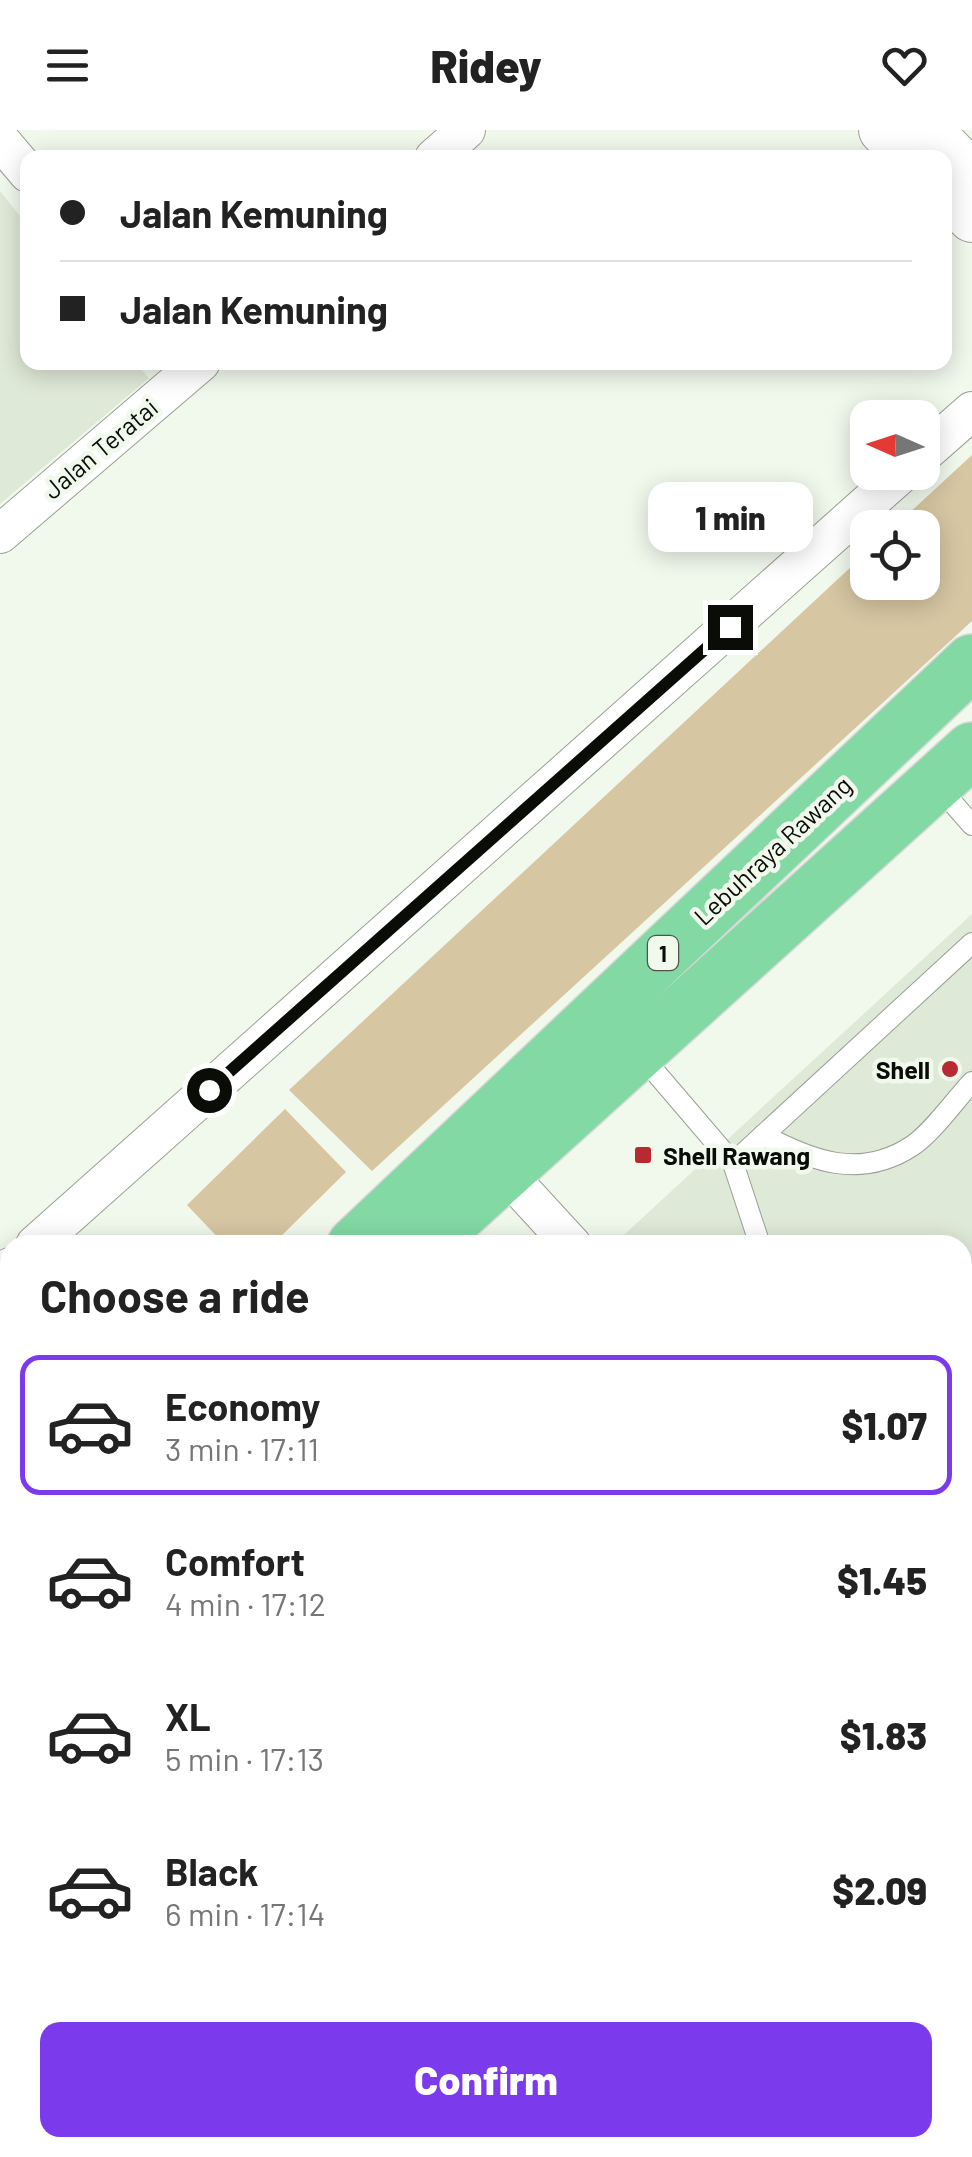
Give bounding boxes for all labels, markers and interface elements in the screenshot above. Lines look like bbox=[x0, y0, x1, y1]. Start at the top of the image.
icon: menu bbox=[40, 38, 95, 93]
text: Ridey bbox=[430, 38, 542, 92]
icon: heart bbox=[877, 38, 932, 93]
text: Jalan Kemuning bbox=[120, 190, 388, 236]
text: Jalan Kemuning bbox=[120, 286, 388, 332]
street label: Jalan Teratai bbox=[37, 392, 163, 504]
north arrow bbox=[850, 400, 940, 490]
map controls bbox=[850, 400, 940, 600]
callout: 1 min bbox=[648, 482, 812, 552]
text: 1 min bbox=[695, 498, 766, 536]
button: locate bbox=[850, 510, 940, 600]
route end bbox=[708, 605, 753, 650]
street label: Lebuhraya Rawang bbox=[687, 769, 857, 931]
road number: 1 bbox=[648, 936, 678, 970]
place label: Shell bbox=[876, 1054, 930, 1084]
marker: Shell bbox=[939, 1058, 961, 1080]
route start bbox=[187, 1068, 232, 1113]
place label: Shell Rawang bbox=[663, 1140, 810, 1170]
marker: Shell Rawang bbox=[632, 1144, 654, 1166]
text: Choose a ride bbox=[40, 1268, 310, 1322]
icon: car bbox=[45, 1380, 135, 1470]
text: Economy bbox=[165, 1383, 320, 1429]
text: $1.07 bbox=[841, 1402, 927, 1448]
text: 3 min · 17:11 bbox=[165, 1429, 319, 1467]
icon: car bbox=[45, 1535, 135, 1625]
text: Comfort bbox=[165, 1538, 305, 1584]
text: $1.45 bbox=[837, 1557, 927, 1603]
text: 4 min · 17:12 bbox=[165, 1584, 326, 1622]
icon: car bbox=[45, 1690, 135, 1780]
text: XL bbox=[165, 1693, 211, 1739]
text: $1.83 bbox=[840, 1712, 927, 1758]
text: 5 min · 17:13 bbox=[165, 1739, 324, 1777]
icon: car bbox=[45, 1845, 135, 1935]
text: Black bbox=[165, 1848, 259, 1894]
text: $2.09 bbox=[832, 1867, 927, 1913]
text: 6 min · 17:14 bbox=[165, 1894, 325, 1932]
button: Confirm bbox=[40, 2022, 932, 2137]

